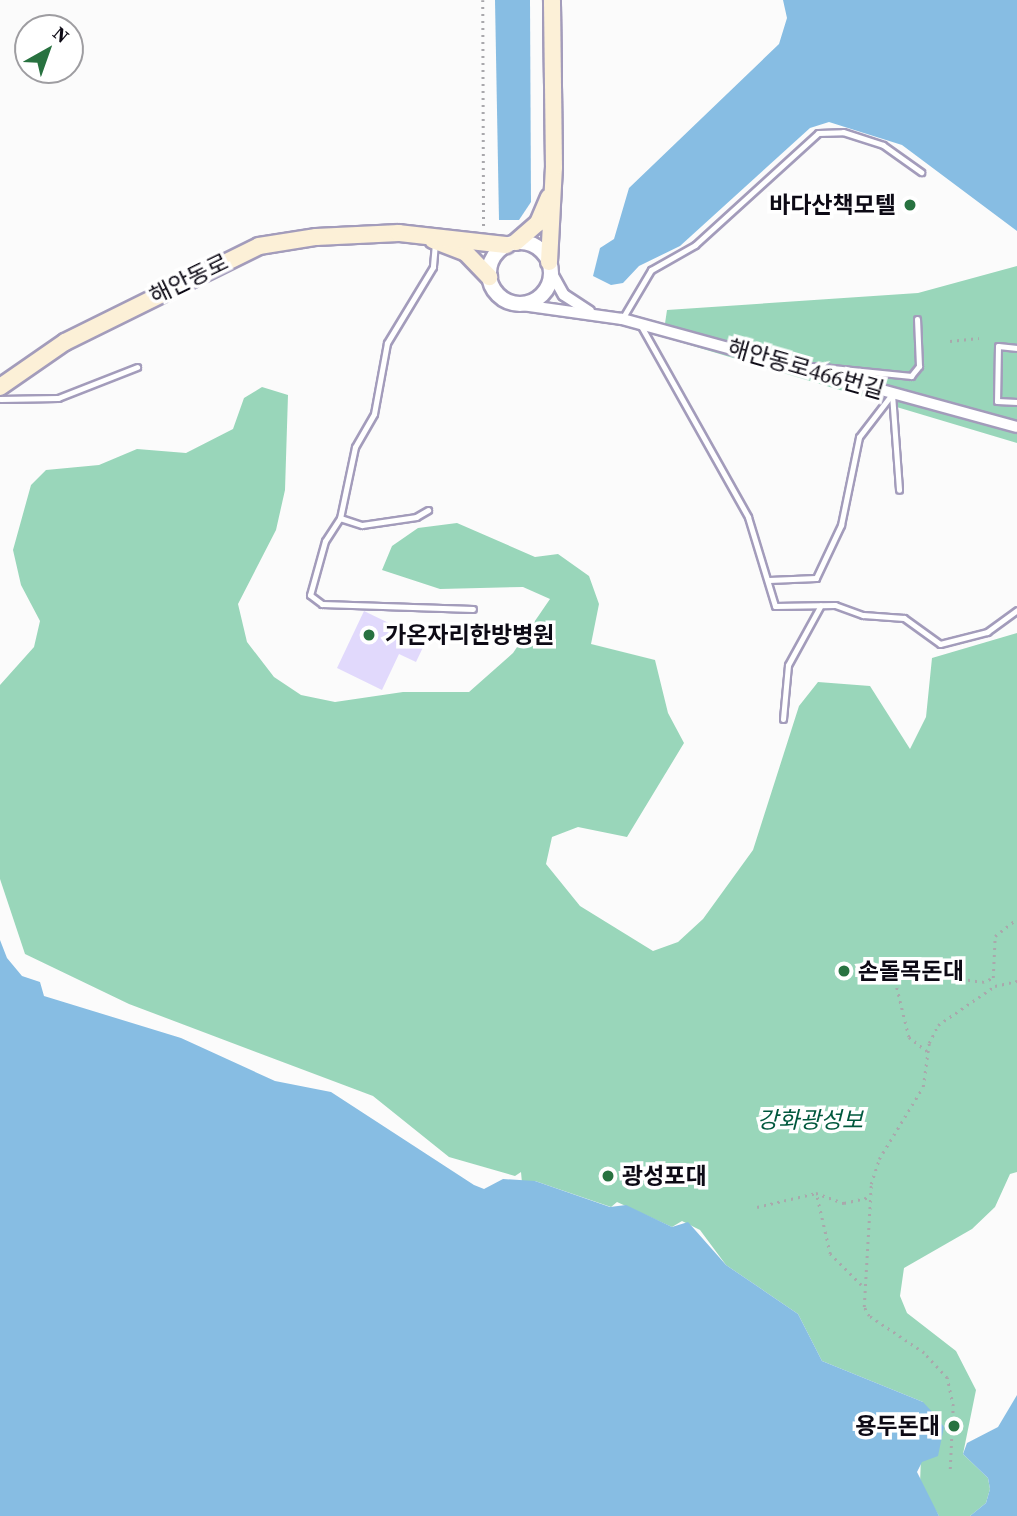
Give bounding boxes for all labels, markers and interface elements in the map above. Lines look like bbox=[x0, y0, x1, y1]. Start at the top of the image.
north arrow bbox=[14, 14, 84, 84]
text: N bbox=[48, 20, 75, 49]
place label: 바다산책모텔 bbox=[769, 191, 896, 219]
marker: 바다산책모텔 bbox=[902, 197, 918, 213]
street label: 해안동로 bbox=[145, 248, 233, 310]
street label: 해안동로466번길 bbox=[725, 333, 887, 405]
place label: 가온자리한방병원 bbox=[385, 621, 554, 649]
marker: 가온자리한방병원 bbox=[359, 625, 379, 645]
place label: 손돌목돈대 bbox=[858, 957, 964, 985]
marker: 손돌목돈대 bbox=[836, 963, 852, 979]
park label: 강화광성보 bbox=[757, 1106, 863, 1134]
place label: 광성포대 bbox=[622, 1162, 707, 1190]
marker: 광성포대 bbox=[600, 1168, 616, 1184]
place label: 용두돈대 bbox=[855, 1412, 940, 1440]
marker: 용두돈대 bbox=[946, 1418, 962, 1434]

